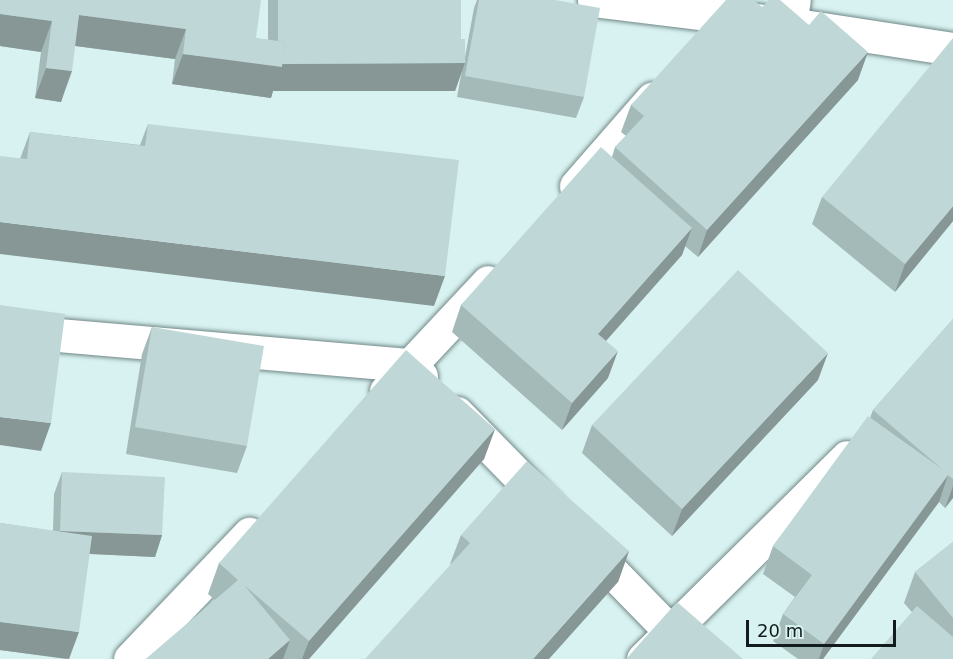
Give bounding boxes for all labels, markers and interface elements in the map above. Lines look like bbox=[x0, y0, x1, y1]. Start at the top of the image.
scale bar bbox=[749, 608, 899, 646]
text: 20 m bbox=[757, 620, 803, 641]

